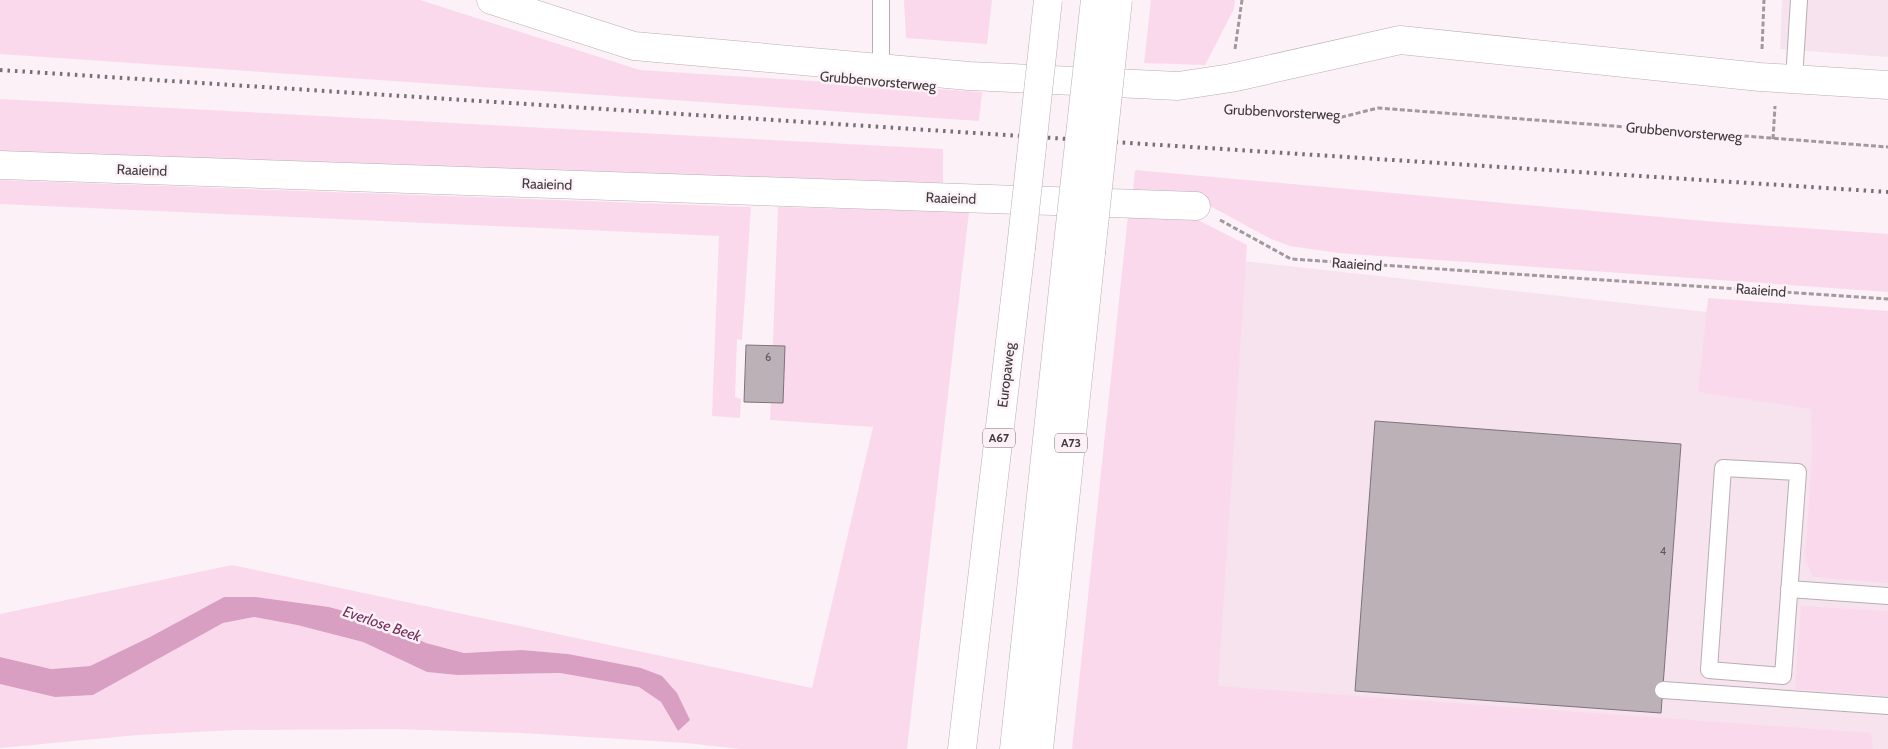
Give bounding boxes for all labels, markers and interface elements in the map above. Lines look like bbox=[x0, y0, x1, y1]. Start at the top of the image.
street label: Grubbenvorsterweg bbox=[819, 67, 938, 95]
street label: Grubbenvorsterweg bbox=[1223, 100, 1342, 124]
street label: Grubbenvorsterweg bbox=[1625, 118, 1744, 146]
street label: Raaieind bbox=[116, 160, 168, 180]
street label: Raaieind bbox=[521, 174, 573, 194]
street label: Raaieind bbox=[925, 188, 977, 208]
street label: Raaieind bbox=[1331, 253, 1383, 275]
street label: Raaieind bbox=[1735, 279, 1787, 301]
street label: Europaweg bbox=[993, 340, 1019, 409]
house number: 6 bbox=[765, 350, 771, 364]
road number: A67 bbox=[983, 428, 1015, 448]
road number: A73 bbox=[1055, 433, 1087, 452]
house number: 4 bbox=[1660, 544, 1667, 558]
water label: Everlose Beek bbox=[341, 602, 424, 646]

